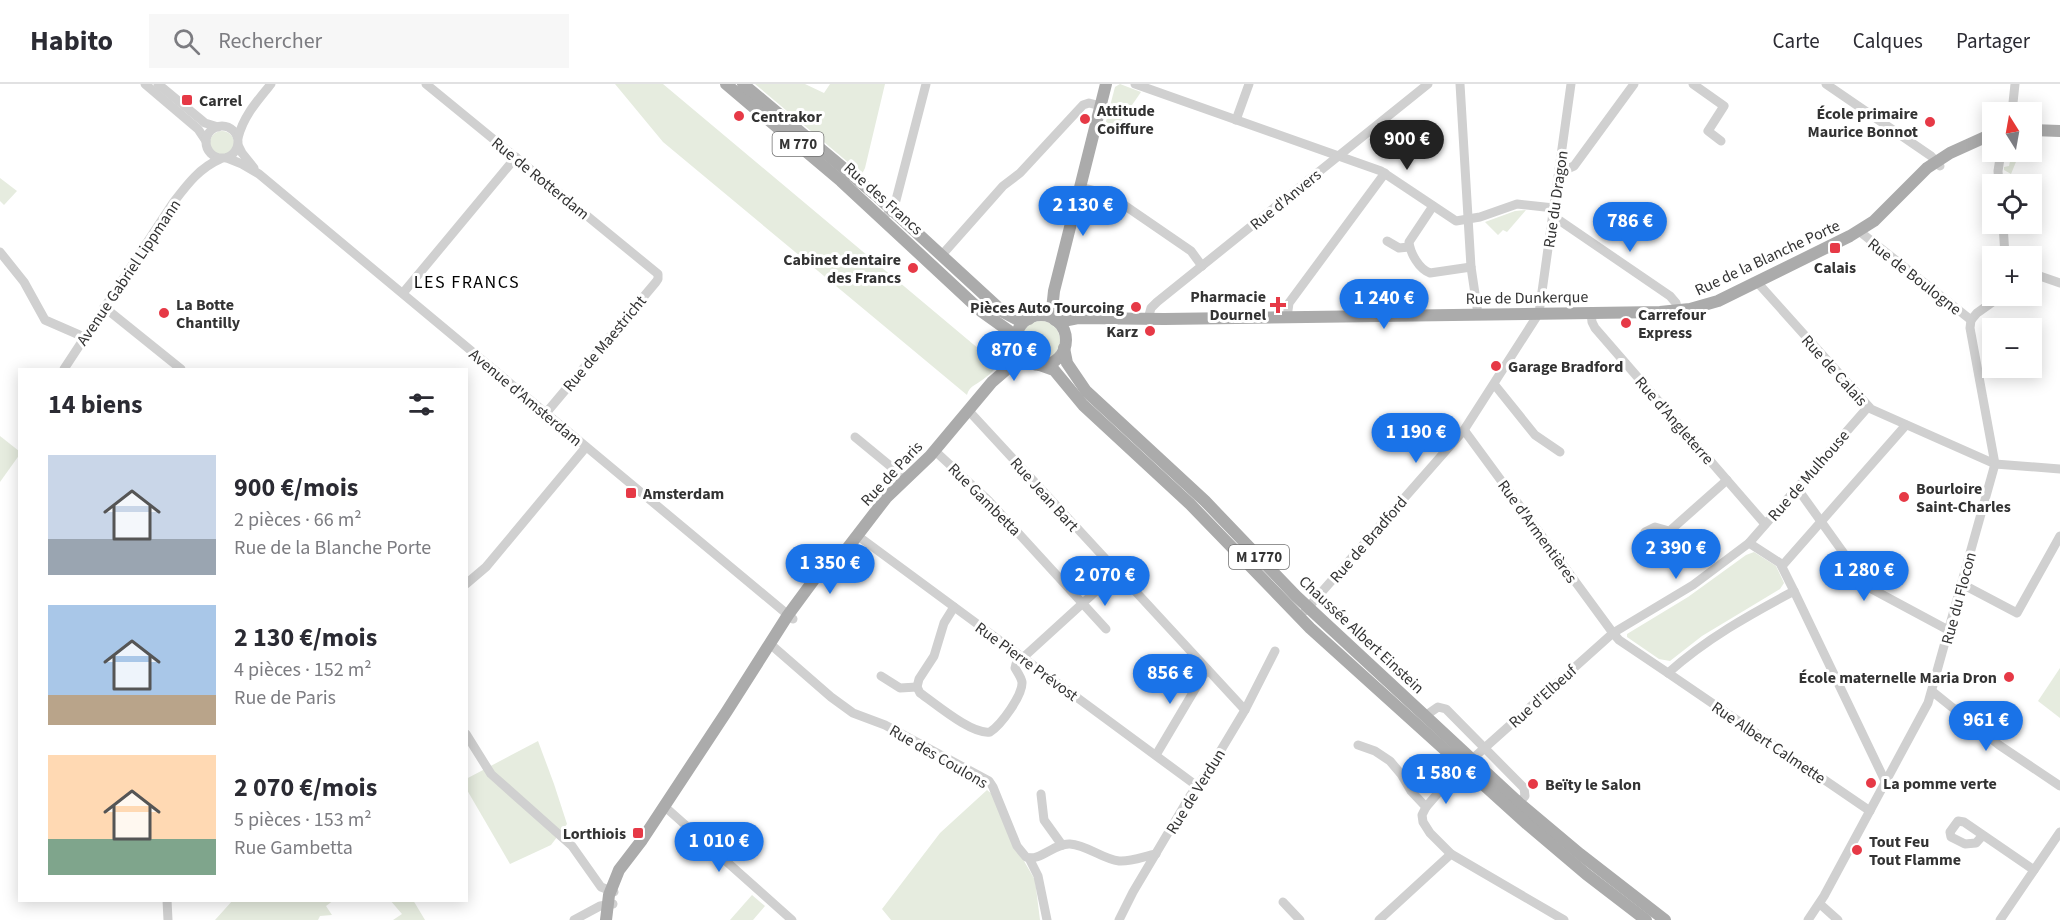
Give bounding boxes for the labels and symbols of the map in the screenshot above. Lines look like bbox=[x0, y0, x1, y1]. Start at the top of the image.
place label: Carrel bbox=[199, 90, 243, 112]
marker: Carrel bbox=[180, 93, 194, 107]
place label: Attitude Coiffure bbox=[1096, 100, 1155, 140]
north arrow bbox=[1982, 102, 2042, 162]
place label: École primaire Maurice Bonnot bbox=[1808, 103, 1918, 143]
place label: Centrakor bbox=[751, 106, 822, 128]
marker: Centrakor bbox=[732, 109, 746, 123]
marker: Attitude Coiffure bbox=[1078, 112, 1092, 126]
marker: École primaire Maurice Bonnot bbox=[1923, 115, 1937, 129]
pin: 900 € bbox=[1365, 120, 1449, 171]
street label: Rue de Rotterdam bbox=[487, 132, 594, 225]
road number: M 770 bbox=[772, 132, 824, 156]
street label: Rue du Dragon bbox=[1538, 149, 1574, 249]
street label: Rue des Francs bbox=[839, 157, 928, 240]
street label: Rue d'Anvers bbox=[1245, 164, 1326, 235]
pin: 2 130 € bbox=[1028, 186, 1138, 237]
street label: Avenue Gabriel Lippmann bbox=[72, 195, 186, 350]
pin: 786 € bbox=[1588, 202, 1672, 253]
street label: Rue de la Blanche Porte bbox=[1691, 215, 1844, 301]
street label: Rue de Boulogne bbox=[1863, 233, 1966, 320]
marker: Calais bbox=[1828, 241, 1842, 255]
place label: Cabinet dentaire des Francs bbox=[783, 249, 901, 289]
place label: Calais bbox=[1814, 257, 1856, 279]
marker: Cabinet dentaire des Francs bbox=[906, 261, 920, 275]
district label: LES FRANCS bbox=[414, 270, 520, 295]
pin: 1 240 € bbox=[1329, 279, 1439, 330]
place label: Pharmacie Dournel bbox=[1190, 286, 1266, 326]
street label: Rue de Dunkerque bbox=[1465, 286, 1589, 310]
street label: Rue de Maestricht bbox=[558, 290, 652, 396]
place label: La Botte Chantilly bbox=[176, 294, 241, 334]
place label: Pièces Auto Tourcoing bbox=[970, 297, 1124, 319]
marker: Pharmacie Dournel bbox=[1271, 298, 1285, 312]
marker: Pièces Auto Tourcoing bbox=[1129, 300, 1143, 314]
place label: Carrefour Express bbox=[1638, 304, 1707, 344]
marker: La Botte Chantilly bbox=[157, 306, 171, 320]
marker: Carrefour Express bbox=[1619, 316, 1633, 330]
place label: Karz bbox=[1106, 321, 1138, 343]
marker: Karz bbox=[1143, 324, 1157, 338]
street label: Rue de Calais bbox=[1796, 330, 1872, 411]
pin: 870 € bbox=[972, 331, 1056, 382]
street label: Avenue d'Amsterdam bbox=[464, 344, 587, 452]
place label: Garage Bradford bbox=[1508, 356, 1623, 378]
marker: Garage Bradford bbox=[1489, 359, 1503, 373]
street label: Rue d'Angleterre bbox=[1630, 372, 1719, 470]
pin: 1 190 € bbox=[1361, 413, 1471, 464]
street label: Rue de Mulhouse bbox=[1763, 425, 1855, 526]
street label: Rue de Paris bbox=[856, 436, 928, 511]
street label: Rue Jean Bart bbox=[1005, 453, 1084, 537]
street label: Rue Gambetta bbox=[943, 458, 1026, 541]
street label: Rue d'Armentières bbox=[1492, 476, 1582, 588]
place label: Bourloire Saint-Charles bbox=[1916, 478, 2011, 518]
place label: Amsterdam bbox=[642, 483, 724, 505]
marker: Amsterdam bbox=[624, 486, 638, 500]
marker: Bourloire Saint-Charles bbox=[1897, 490, 1911, 504]
street label: Rue de Bradford bbox=[1325, 492, 1412, 588]
pin: 2 390 € bbox=[1621, 529, 1731, 580]
pin: 1 350 € bbox=[775, 544, 885, 595]
road number: M 1770 bbox=[1229, 545, 1289, 569]
street label: Rue du Flocon bbox=[1936, 550, 1982, 647]
pin: 1 280 € bbox=[1809, 551, 1919, 602]
pin: 2 070 € bbox=[1050, 556, 1160, 607]
street label: Chaussée Albert Einstein bbox=[1294, 571, 1429, 699]
street label: Rue Pierre Prévost bbox=[970, 617, 1083, 707]
pin: 856 € bbox=[1128, 654, 1212, 705]
street label: Rue d'Elbeuf bbox=[1504, 659, 1582, 733]
place label: École maternelle Maria Dron bbox=[1799, 667, 1997, 689]
marker: École maternelle Maria Dron bbox=[2002, 670, 2016, 684]
street label: Rue Albert Calmette bbox=[1707, 696, 1830, 789]
pin: 961 € bbox=[1944, 701, 2028, 752]
street label: Rue des Coulons bbox=[885, 720, 992, 794]
street label: Rue de Verdun bbox=[1161, 745, 1231, 838]
pin: 1 580 € bbox=[1391, 754, 1501, 805]
place label: La pomme verte bbox=[1883, 773, 1997, 795]
place label: Beïty le Salon bbox=[1545, 774, 1641, 796]
marker: La pomme verte bbox=[1864, 776, 1878, 790]
marker: Beïty le Salon bbox=[1526, 777, 1540, 791]
pin: 1 010 € bbox=[664, 822, 774, 873]
place label: Lorthiois bbox=[563, 823, 626, 845]
marker: Lorthiois bbox=[631, 826, 645, 840]
place label: Tout Feu Tout Flamme bbox=[1869, 831, 1961, 871]
marker: Tout Feu Tout Flamme bbox=[1850, 843, 1864, 857]

